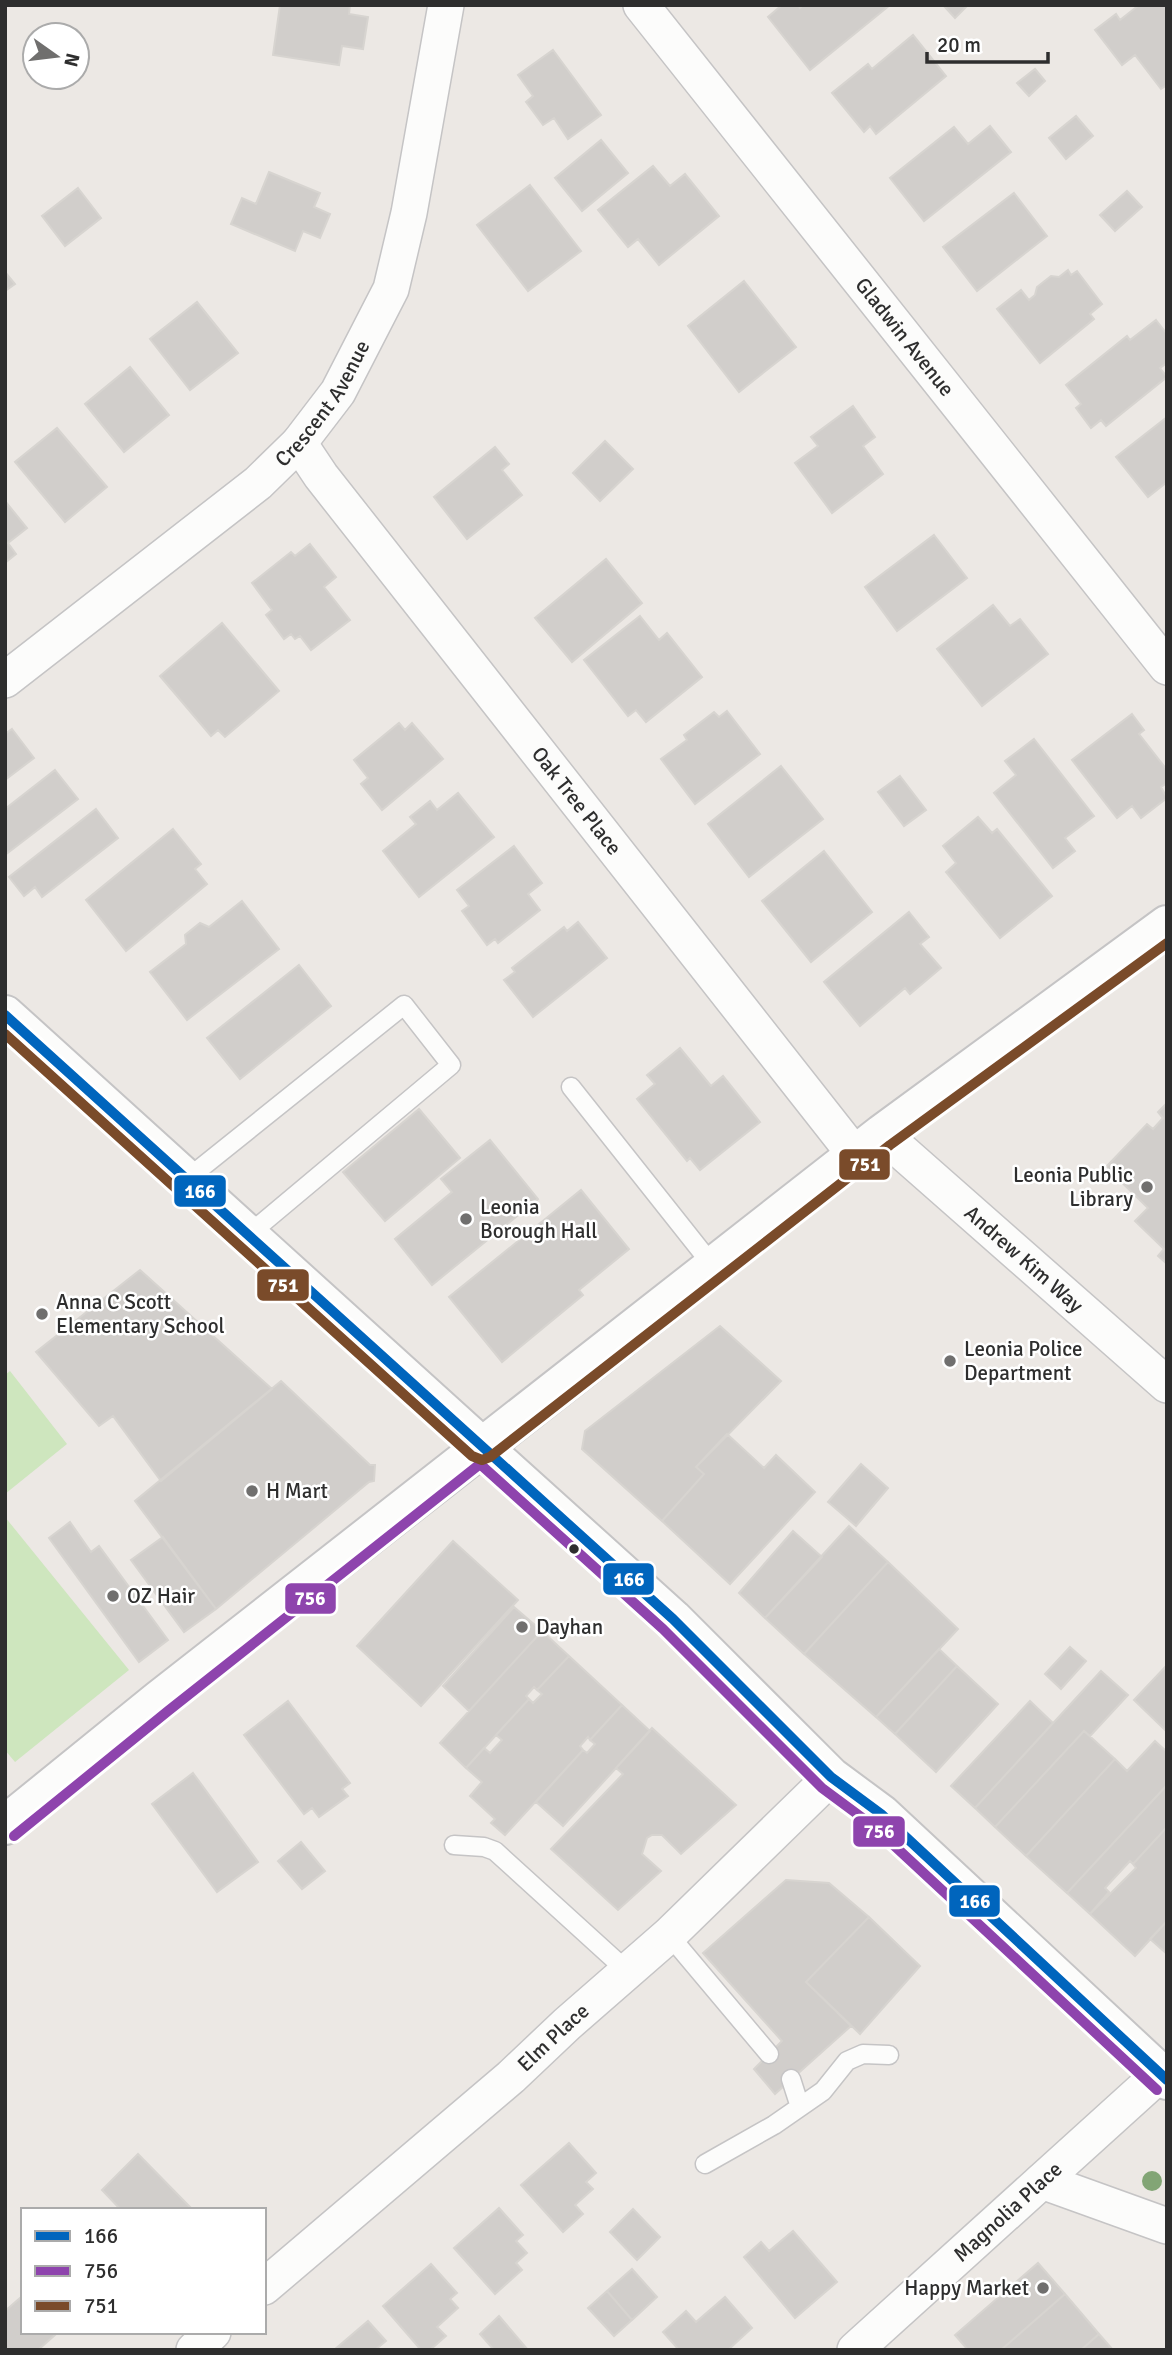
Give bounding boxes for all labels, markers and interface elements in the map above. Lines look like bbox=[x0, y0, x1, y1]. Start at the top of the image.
north arrow bbox=[21, 21, 91, 91]
scale bar bbox=[927, 21, 1048, 65]
text: 20 m bbox=[937, 32, 981, 58]
text: N bbox=[58, 51, 85, 69]
street label: Gladwin Avenue bbox=[850, 272, 960, 402]
street label: Crescent Avenue bbox=[269, 336, 375, 472]
street label: Oak Tree Place bbox=[526, 741, 627, 860]
line badge: 751 bbox=[838, 1148, 891, 1181]
text: 751 bbox=[850, 1153, 880, 1177]
place label: Leonia Public Library bbox=[1013, 1162, 1133, 1212]
line badge: 166 bbox=[173, 1174, 227, 1208]
marker: Leonia Public Library bbox=[1139, 1179, 1155, 1195]
text: 166 bbox=[185, 1180, 215, 1204]
place label: Leonia Borough Hall bbox=[480, 1194, 597, 1244]
street label: Andrew Kim Way bbox=[959, 1200, 1089, 1318]
marker: Leonia Borough Hall bbox=[458, 1211, 474, 1227]
line badge: 751 bbox=[256, 1268, 310, 1302]
text: 751 bbox=[268, 1274, 298, 1298]
place label: Anna C Scott Elementary School bbox=[56, 1289, 225, 1339]
marker: Anna C Scott Elementary School bbox=[34, 1306, 50, 1322]
place label: Leonia Police Department bbox=[964, 1336, 1083, 1386]
marker: Leonia Police Department bbox=[942, 1353, 958, 1369]
place label: H Mart bbox=[266, 1478, 328, 1504]
marker: H Mart bbox=[244, 1483, 260, 1499]
unlabelled marker bbox=[567, 1542, 581, 1556]
line badge: 166 bbox=[602, 1562, 655, 1596]
text: 166 bbox=[614, 1568, 644, 1592]
line badge: 756 bbox=[284, 1582, 337, 1615]
place label: OZ Hair bbox=[127, 1583, 195, 1609]
text: 756 bbox=[295, 1587, 325, 1611]
marker: OZ Hair bbox=[105, 1588, 121, 1604]
place label: Dayhan bbox=[536, 1614, 603, 1640]
marker: Dayhan bbox=[514, 1619, 530, 1635]
line badge: 756 bbox=[852, 1815, 906, 1848]
text: 756 bbox=[864, 1820, 894, 1844]
line badge: 166 bbox=[948, 1884, 1001, 1918]
text: 166 bbox=[960, 1890, 990, 1914]
street label: Elm Place bbox=[512, 1998, 594, 2077]
street label: Magnolia Place bbox=[948, 2156, 1067, 2267]
legend bbox=[21, 2208, 266, 2334]
text: 166 bbox=[84, 2223, 118, 2249]
text: 756 bbox=[84, 2258, 118, 2284]
place label: Happy Market bbox=[904, 2275, 1029, 2301]
marker: Happy Market bbox=[1035, 2280, 1051, 2296]
text: 751 bbox=[84, 2293, 118, 2319]

